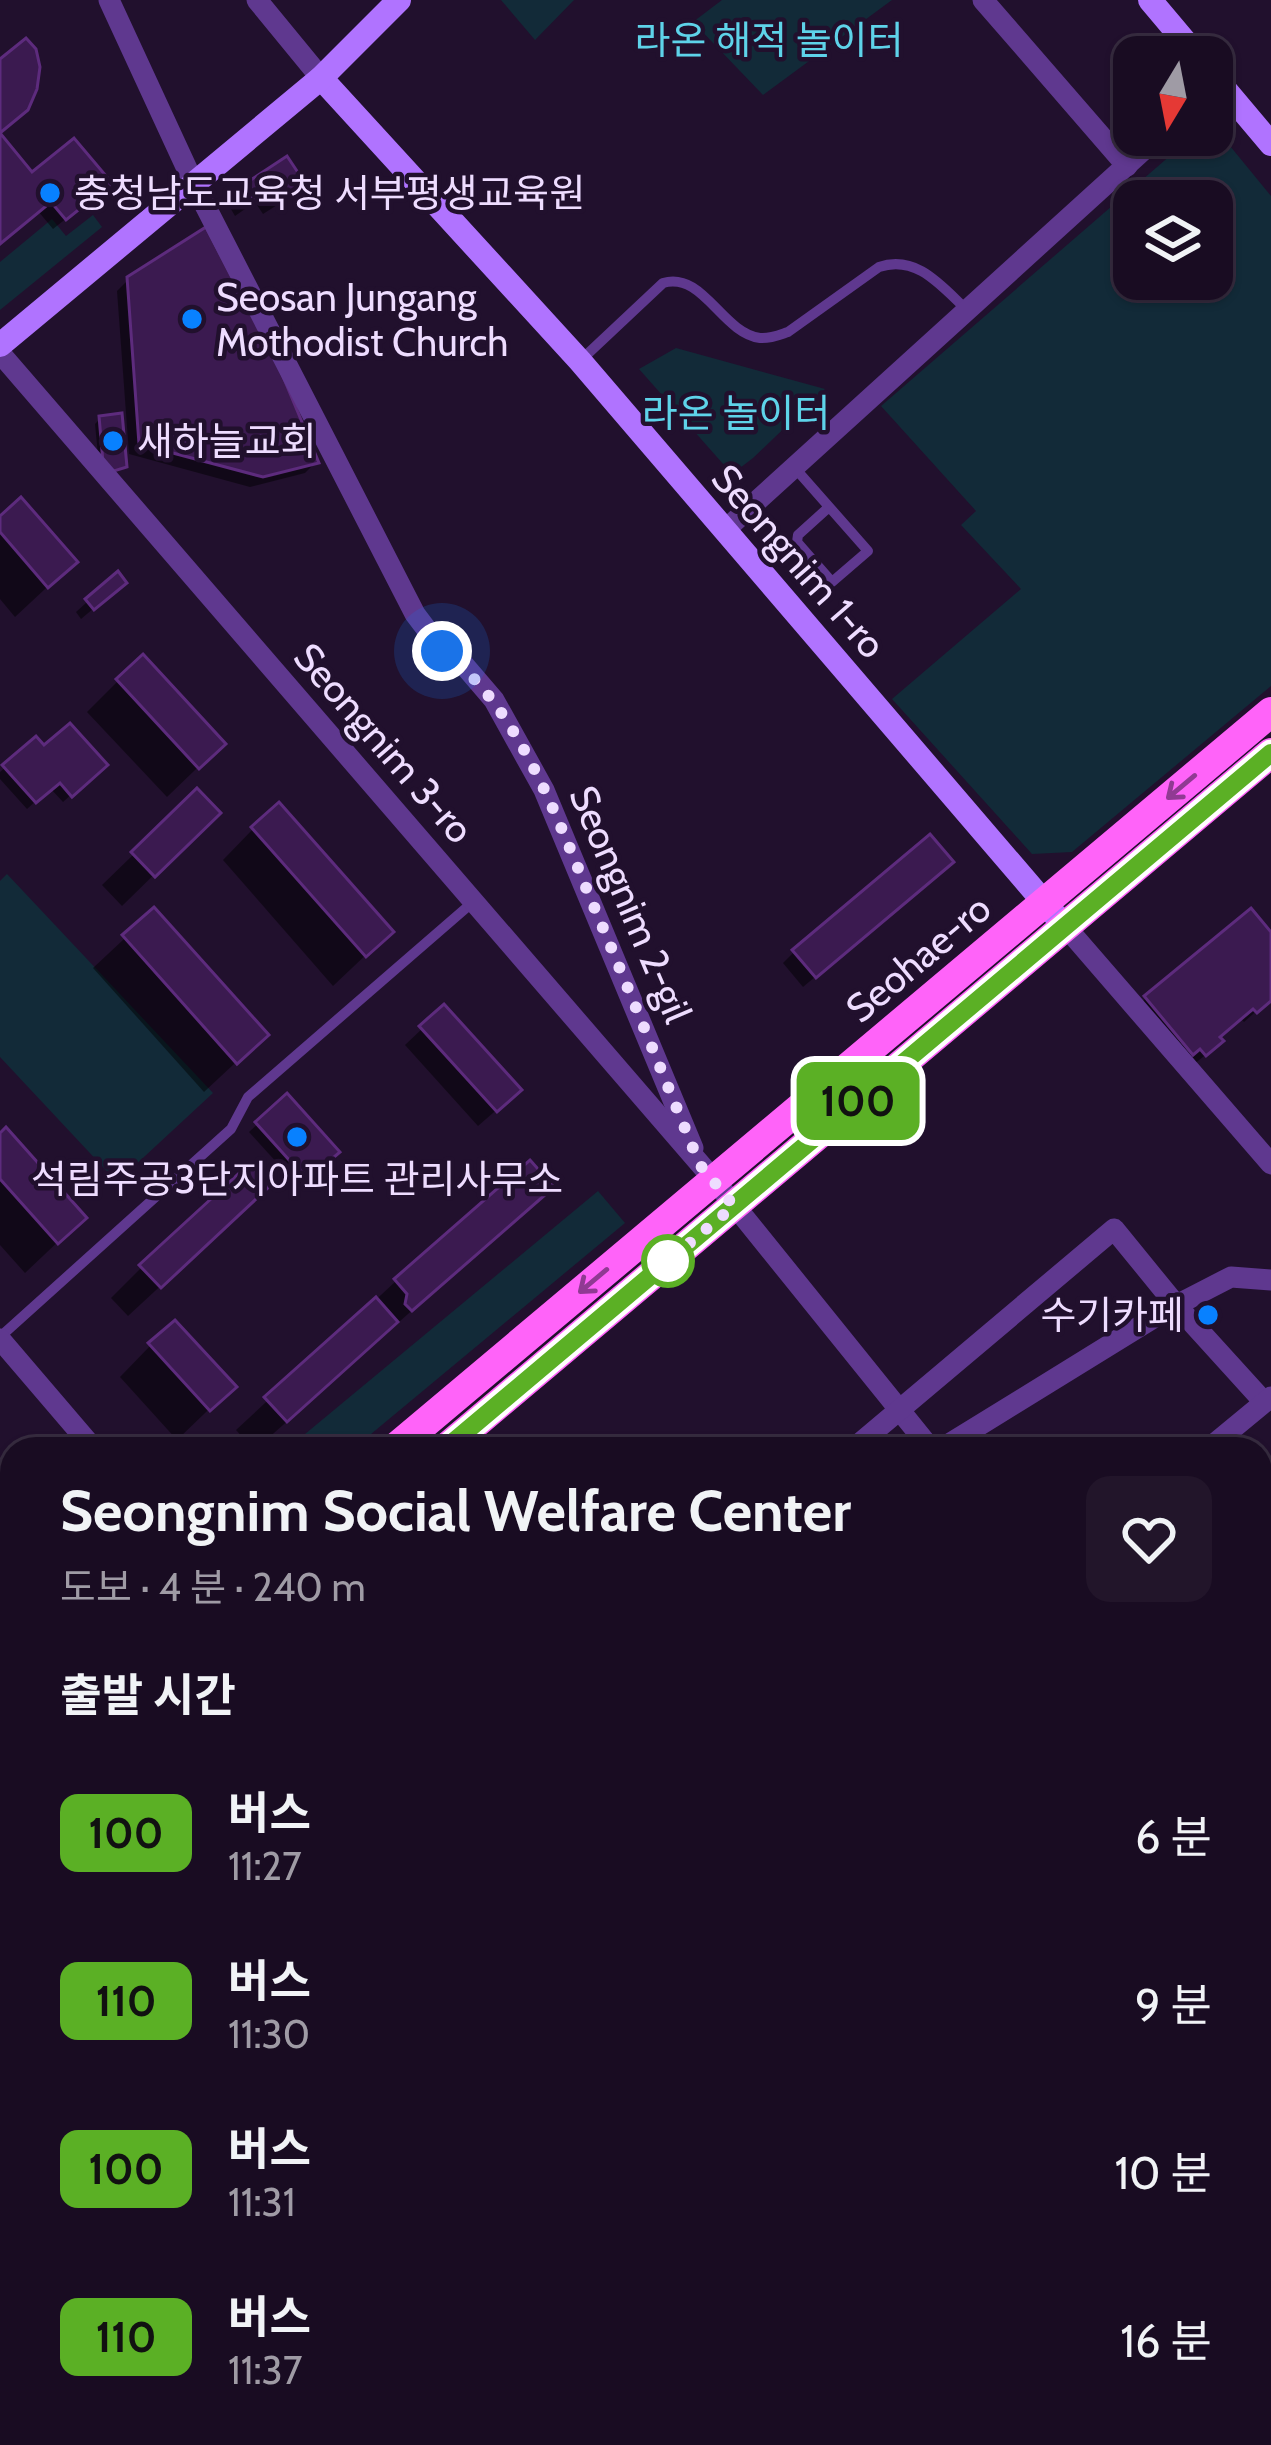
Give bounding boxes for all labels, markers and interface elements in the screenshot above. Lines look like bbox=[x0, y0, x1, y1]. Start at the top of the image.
park label: 라온 해적 놀이터 bbox=[635, 16, 903, 64]
north arrow bbox=[1113, 36, 1233, 156]
map controls bbox=[1113, 36, 1233, 300]
place label: 충청남도교육청 서부평생교육원 bbox=[74, 169, 585, 217]
marker: 충청남도교육청 서부평생교육원 bbox=[37, 180, 63, 206]
button: layers bbox=[1113, 180, 1233, 300]
place label: Seosan Jungang Mothodist Church bbox=[216, 273, 508, 366]
marker: Seosan Jungang Mothodist Church bbox=[179, 306, 205, 332]
park label: 라온 놀이터 bbox=[642, 389, 830, 437]
place label: 새하늘교회 bbox=[137, 417, 316, 465]
marker: 새하늘교회 bbox=[100, 428, 126, 454]
street label: Seongnim 1-ro bbox=[702, 454, 896, 668]
your location bbox=[412, 621, 472, 681]
street label: Seongnim 3-ro bbox=[284, 633, 484, 853]
one-way arrow bbox=[1166, 773, 1197, 801]
street label: Seongnim 2-gil bbox=[560, 778, 702, 1030]
street label: Seohae-ro bbox=[836, 884, 1000, 1032]
line badge: 100 bbox=[789, 1062, 927, 1140]
text: 100 bbox=[821, 1075, 895, 1127]
marker: 석림주공3단지아파트 관리사무소 bbox=[284, 1124, 310, 1150]
place label: 석림주공3단지아파트 관리사무소 bbox=[31, 1155, 563, 1203]
unlabelled marker bbox=[643, 1236, 693, 1286]
one-way arrow bbox=[578, 1267, 609, 1295]
place label: 수기카페 bbox=[1040, 1291, 1184, 1339]
marker: 수기카페 bbox=[1195, 1302, 1221, 1328]
text: Seongnim Social Welfare Center bbox=[60, 1476, 851, 1545]
button: heart bbox=[1086, 1476, 1212, 1602]
text: 도보 · 4 분 · 240 m bbox=[60, 1563, 366, 1611]
text: 출발 시간 bbox=[60, 1668, 236, 1722]
text: 버스 bbox=[228, 1786, 311, 1840]
text: 100 bbox=[89, 1807, 163, 1859]
text: 6 분 bbox=[1135, 1810, 1212, 1864]
text: 11:27 bbox=[228, 1842, 302, 1890]
text: 버스 bbox=[228, 1954, 311, 2008]
text: 110 bbox=[96, 1975, 156, 2027]
text: 9 분 bbox=[1135, 1978, 1212, 2032]
text: 11:30 bbox=[228, 2010, 310, 2058]
text: 버스 bbox=[228, 2122, 311, 2176]
text: 100 bbox=[89, 2143, 163, 2195]
text: 10 분 bbox=[1114, 2146, 1212, 2200]
text: 11:31 bbox=[228, 2178, 295, 2226]
text: 버스 bbox=[228, 2290, 311, 2344]
text: 110 bbox=[96, 2311, 156, 2363]
text: 16 분 bbox=[1120, 2314, 1212, 2368]
text: 11:37 bbox=[228, 2346, 302, 2394]

